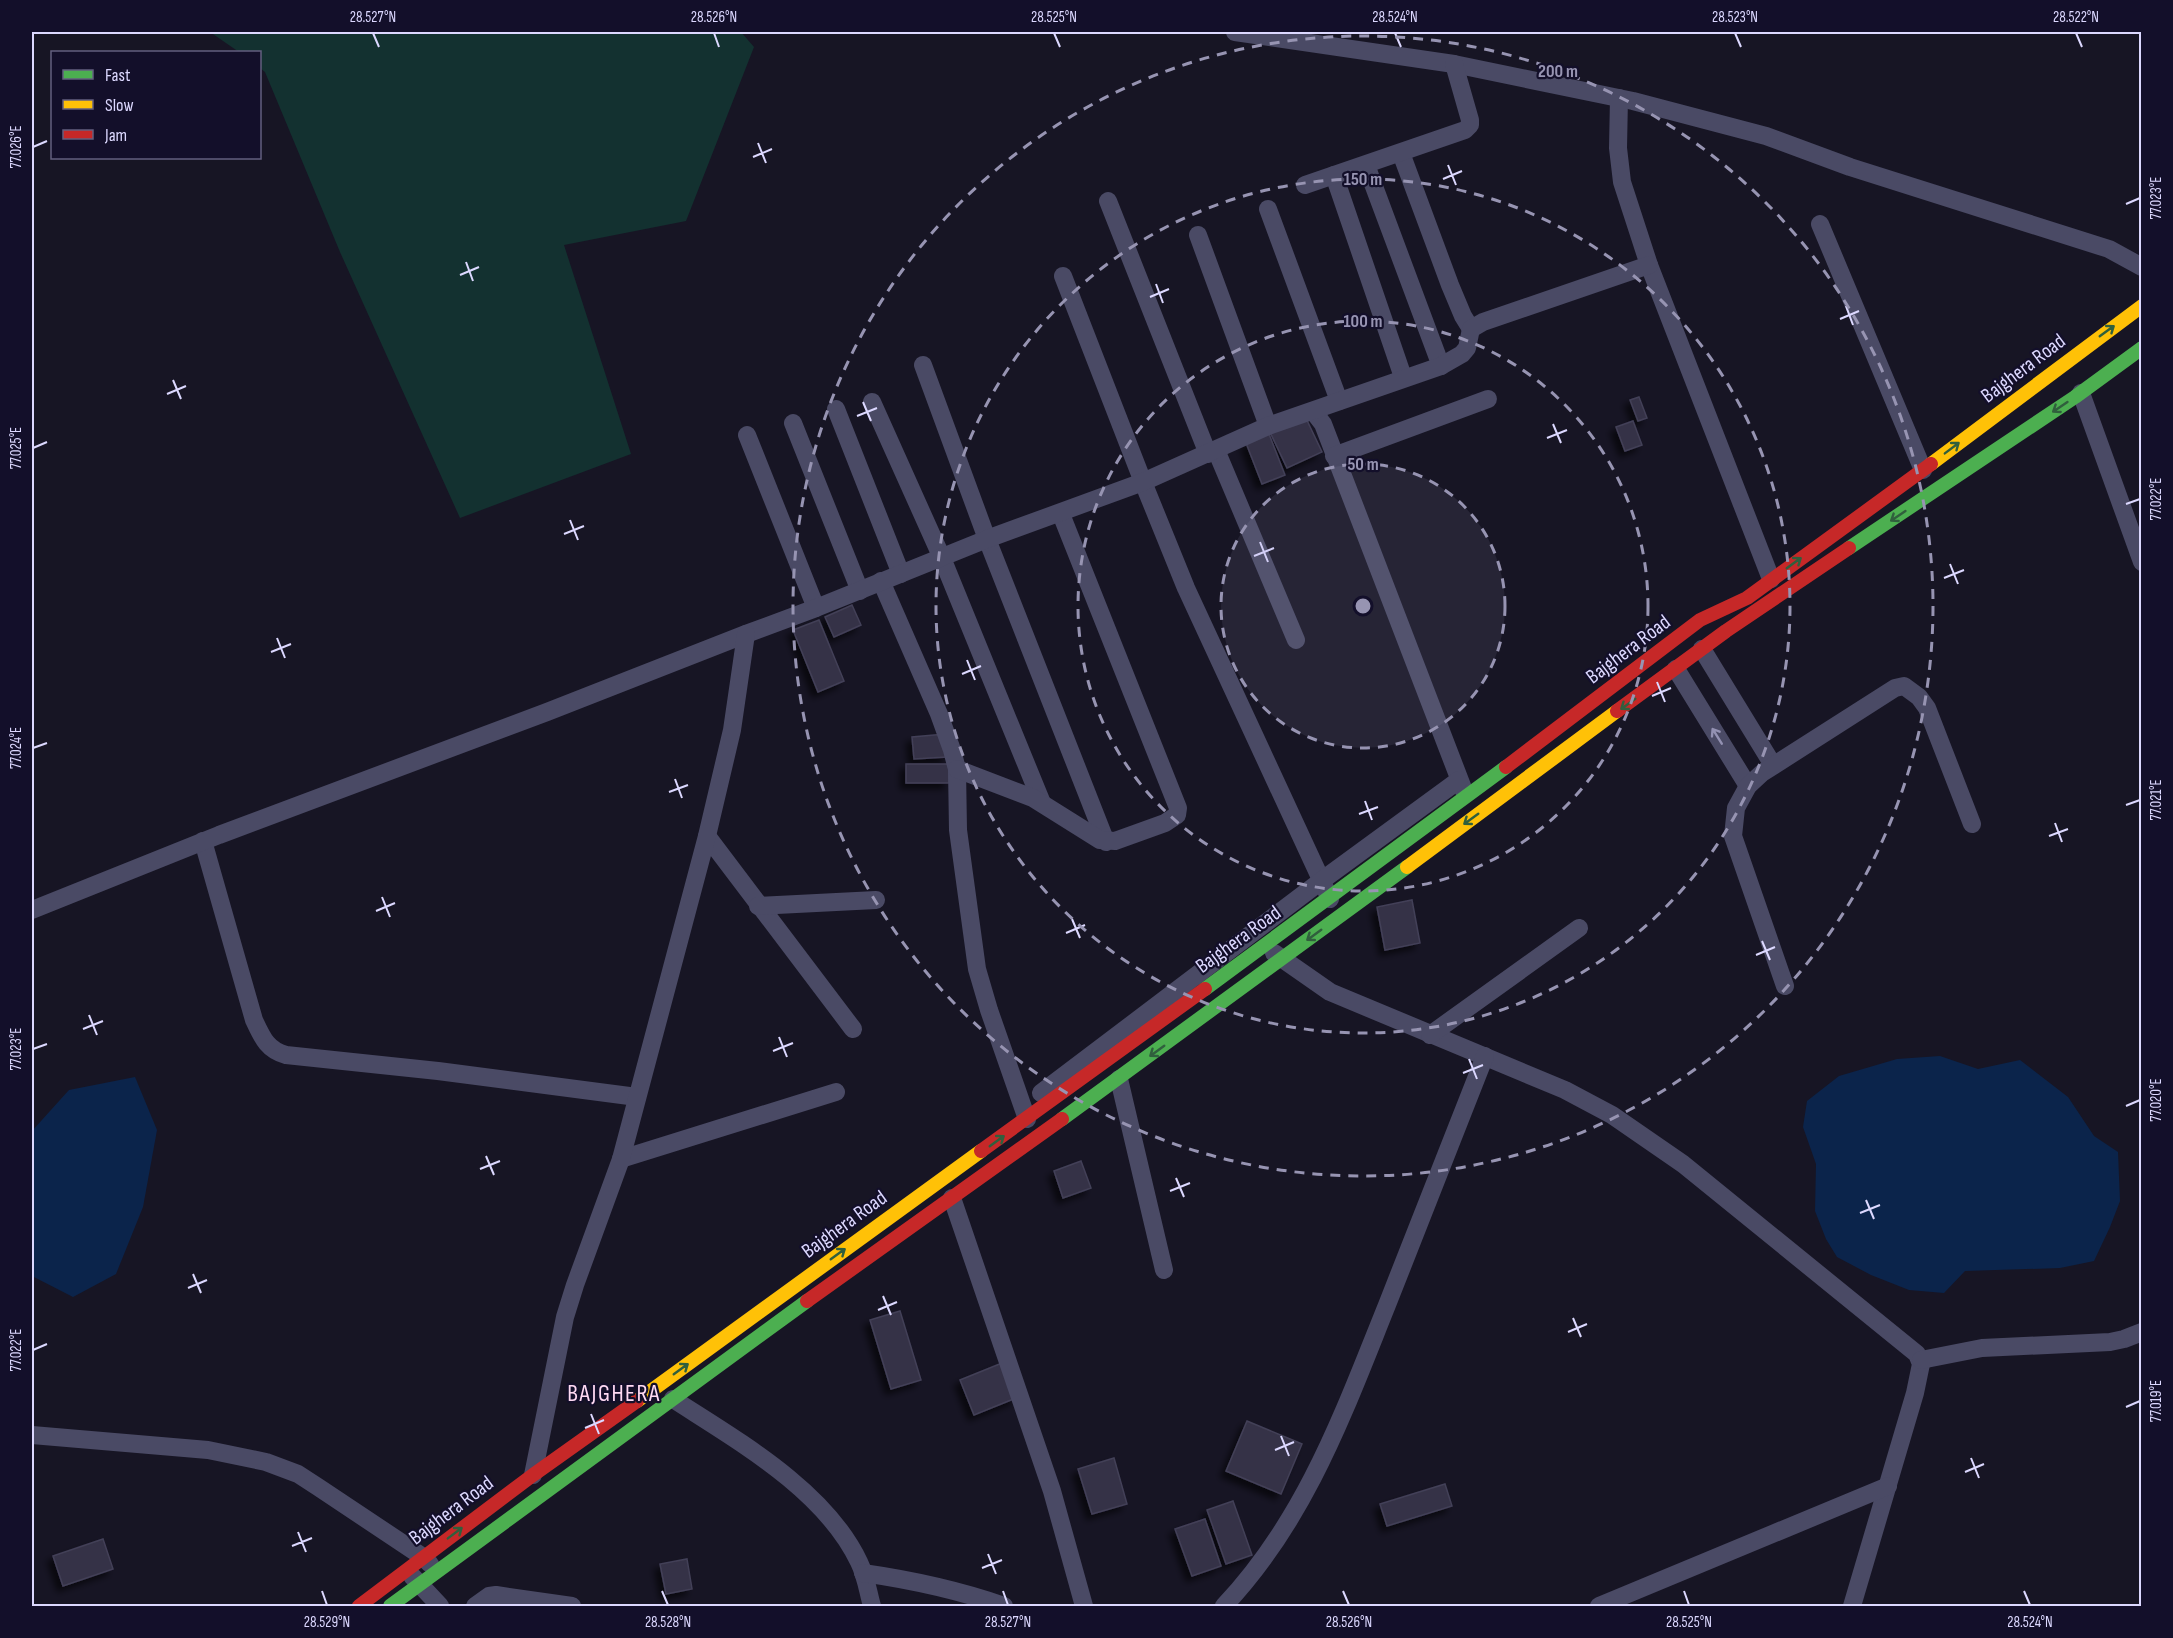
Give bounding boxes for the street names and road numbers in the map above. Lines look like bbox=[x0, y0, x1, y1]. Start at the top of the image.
street label: Bajghera Road bbox=[1976, 329, 2070, 408]
street label: Bajghera Road bbox=[1581, 610, 1675, 689]
street label: Bajghera Road bbox=[1191, 900, 1286, 979]
street label: Bajghera Road bbox=[797, 1185, 892, 1264]
street label: Bajghera Road bbox=[404, 1471, 498, 1550]

